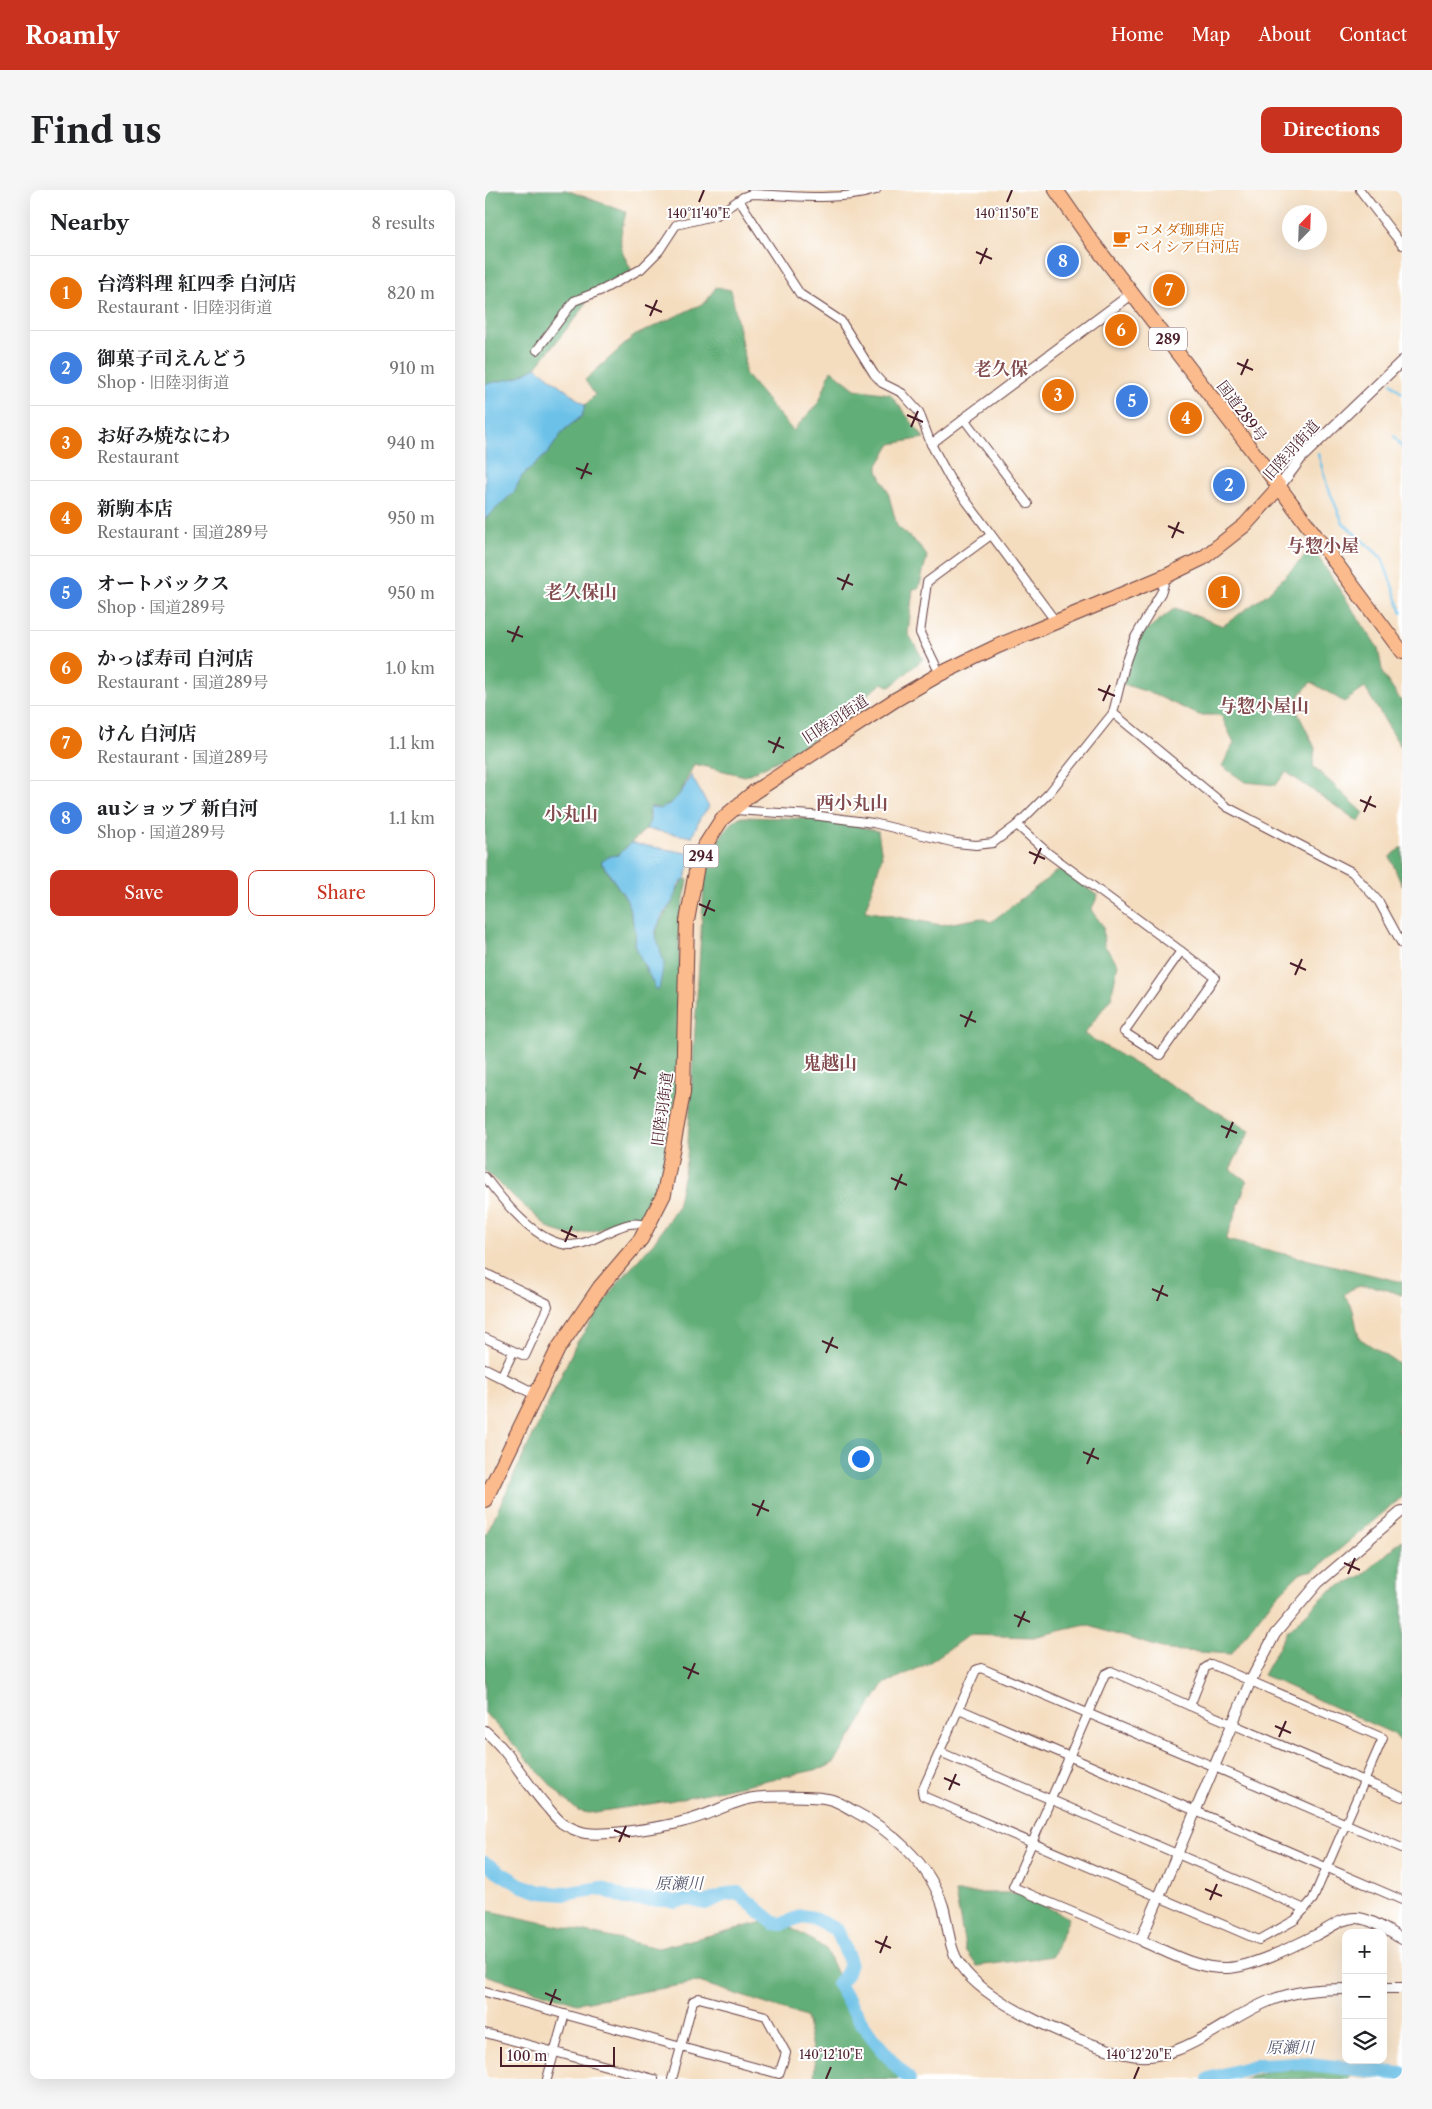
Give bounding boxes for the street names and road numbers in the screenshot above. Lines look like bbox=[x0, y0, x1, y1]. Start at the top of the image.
road number: 289 bbox=[1149, 328, 1187, 350]
street label: 国道289号 bbox=[1213, 377, 1271, 445]
street label: 旧陸羽街道 bbox=[1259, 416, 1323, 484]
street label: 旧陸羽街道 bbox=[798, 691, 872, 747]
road number: 294 bbox=[683, 844, 719, 868]
street label: 旧陸羽街道 bbox=[647, 1071, 677, 1147]

